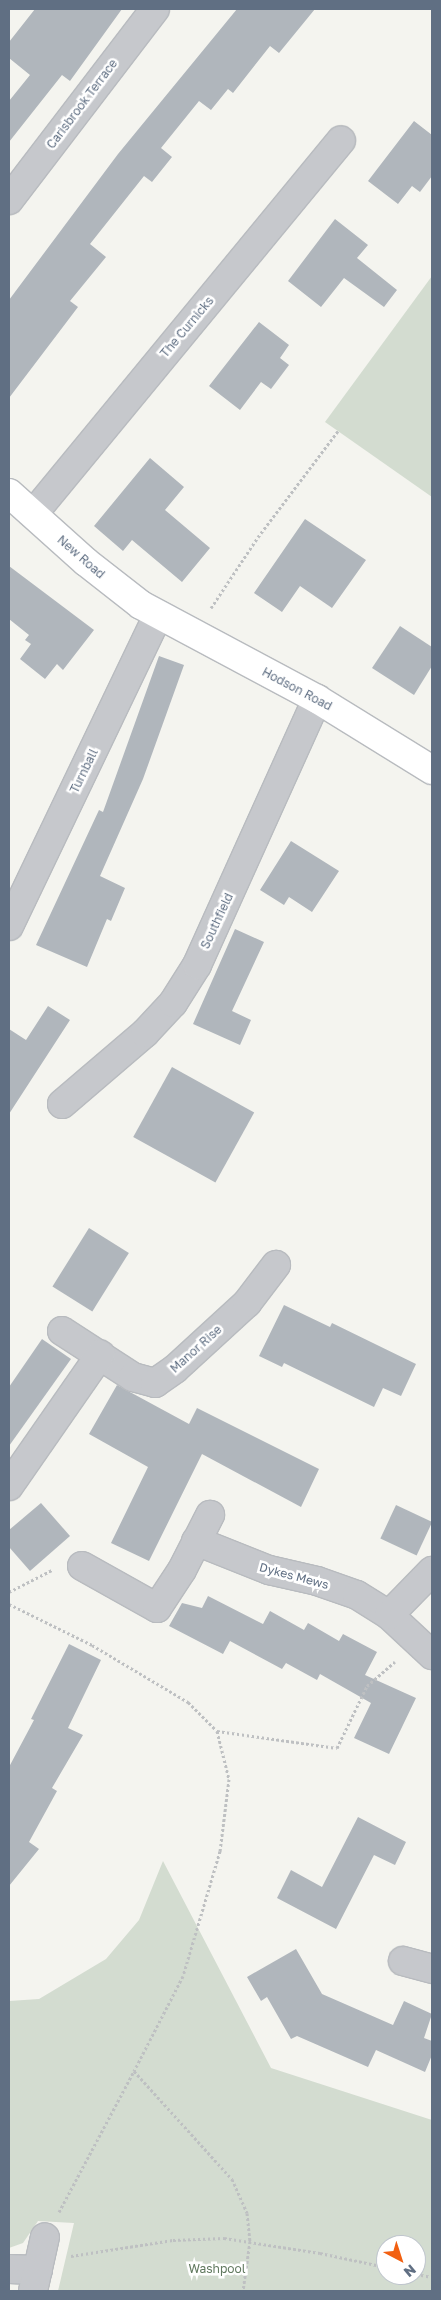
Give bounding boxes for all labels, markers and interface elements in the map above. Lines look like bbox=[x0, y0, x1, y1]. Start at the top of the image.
street label: Carisbrook Terrace bbox=[44, 56, 120, 152]
street label: The Curnicks bbox=[157, 294, 217, 360]
street label: New Road bbox=[54, 533, 108, 581]
street label: Hodson Road bbox=[260, 665, 334, 713]
street label: Turnball bbox=[67, 746, 101, 796]
street label: Southfield bbox=[198, 891, 236, 951]
street label: Manor Rise bbox=[167, 1322, 225, 1376]
street label: Dykes Mews bbox=[258, 1560, 330, 1592]
north arrow bbox=[376, 2235, 426, 2285]
text: N bbox=[401, 2261, 420, 2281]
park label: Washpool bbox=[188, 2262, 246, 2276]

